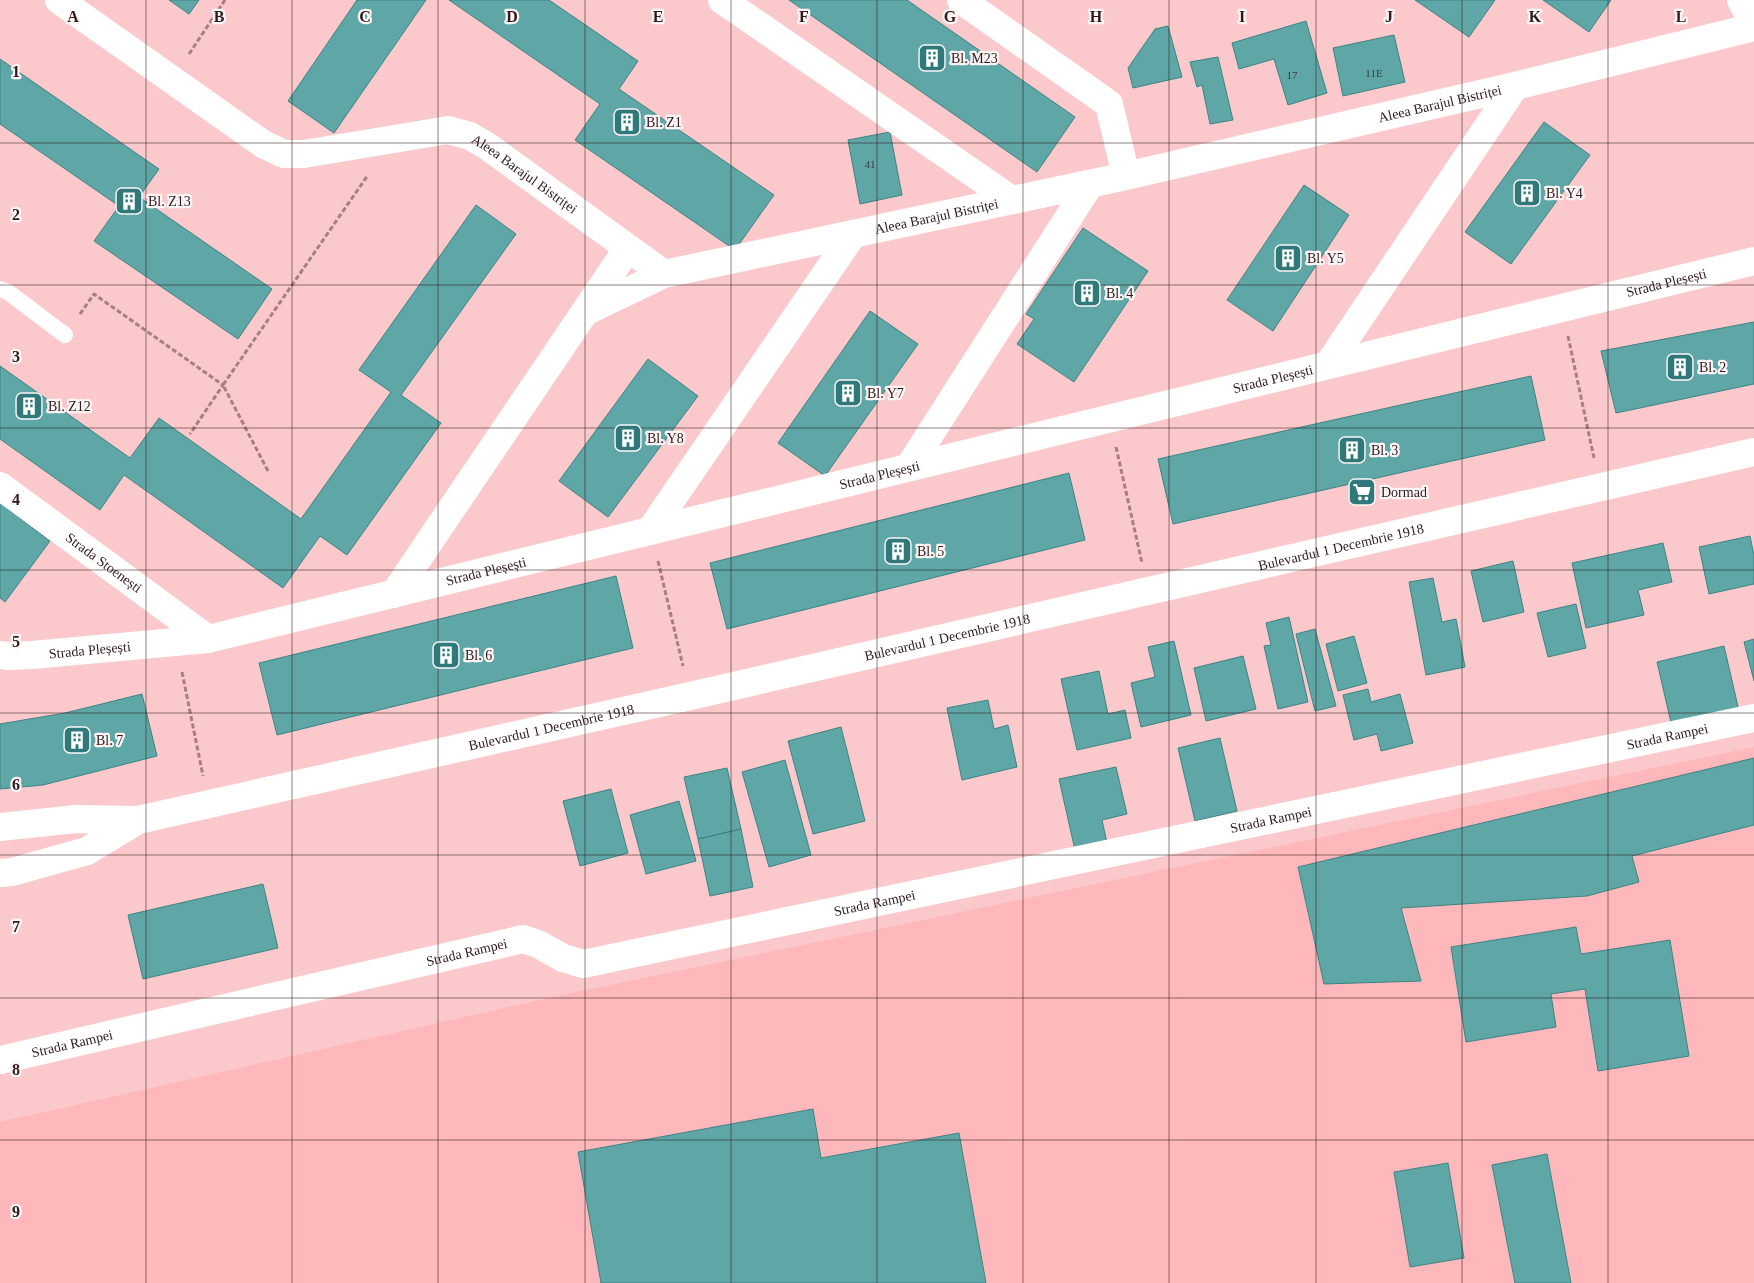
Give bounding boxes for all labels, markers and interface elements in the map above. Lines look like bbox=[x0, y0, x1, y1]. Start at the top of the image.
text: A bbox=[67, 8, 79, 25]
text: B bbox=[214, 8, 225, 25]
text: C bbox=[359, 8, 371, 25]
text: D bbox=[506, 8, 518, 25]
text: E bbox=[653, 8, 663, 25]
text: F bbox=[799, 8, 809, 25]
text: G bbox=[944, 8, 957, 25]
text: H bbox=[1090, 8, 1103, 25]
text: I bbox=[1239, 8, 1245, 25]
text: J bbox=[1385, 8, 1393, 25]
text: K bbox=[1529, 8, 1542, 25]
text: L bbox=[1676, 8, 1686, 25]
building icon: Bl. M23 bbox=[917, 43, 947, 73]
place label: Bl. M23 bbox=[951, 51, 998, 66]
text: 1 bbox=[12, 63, 20, 80]
house number: 11E bbox=[1365, 67, 1383, 79]
house number: 17 bbox=[1287, 69, 1298, 81]
street label: Aleea Barajul Bistriței bbox=[1377, 82, 1503, 125]
building icon: Bl. Z1 bbox=[612, 107, 642, 137]
place label: Bl. Z1 bbox=[646, 115, 682, 130]
street label: Aleea Barajul Bistriței bbox=[469, 132, 580, 217]
house number: 41 bbox=[865, 158, 876, 170]
building icon: Bl. Y4 bbox=[1512, 178, 1542, 208]
building icon: Bl. Z13 bbox=[114, 186, 144, 216]
place label: Bl. Y4 bbox=[1546, 186, 1583, 201]
place label: Bl. Z13 bbox=[148, 194, 191, 209]
street label: Aleea Barajul Bistriței bbox=[873, 196, 1000, 237]
text: 2 bbox=[12, 206, 20, 223]
building icon: Bl. Y5 bbox=[1273, 243, 1303, 273]
place label: Bl. Y5 bbox=[1307, 251, 1344, 266]
street label: Strada Pleșești bbox=[1625, 266, 1708, 300]
building icon: Bl. 4 bbox=[1072, 278, 1102, 308]
place label: Bl. 4 bbox=[1106, 286, 1133, 301]
text: 3 bbox=[12, 348, 20, 365]
building icon: Bl. 2 bbox=[1665, 352, 1695, 382]
place label: Bl. 2 bbox=[1699, 360, 1726, 375]
street label: Strada Pleșești bbox=[1231, 362, 1315, 396]
building icon: Bl. Y7 bbox=[833, 378, 863, 408]
place label: Bl. Y7 bbox=[867, 386, 904, 401]
building icon: Bl. Z12 bbox=[14, 391, 44, 421]
place label: Bl. Z12 bbox=[48, 399, 91, 414]
building icon: Bl. Y8 bbox=[613, 423, 643, 453]
place label: Bl. Y8 bbox=[647, 431, 684, 446]
building icon: Bl. 3 bbox=[1337, 435, 1367, 465]
place label: Bl. 3 bbox=[1371, 443, 1398, 458]
street label: Strada Pleșești bbox=[838, 458, 921, 492]
supermarket icon: Dormad bbox=[1347, 477, 1377, 507]
place label: Dormad bbox=[1381, 485, 1427, 500]
text: 4 bbox=[12, 491, 20, 508]
street label: Bulevardul 1 Decembrie 1918 bbox=[1257, 521, 1425, 573]
street label: Strada Stoenești bbox=[63, 530, 145, 596]
building icon: Bl. 5 bbox=[883, 536, 913, 566]
place label: Bl. 5 bbox=[917, 544, 944, 559]
street label: Strada Pleșești bbox=[444, 554, 528, 589]
street label: Bulevardul 1 Decembrie 1918 bbox=[863, 611, 1031, 664]
text: 5 bbox=[12, 633, 20, 650]
street label: Strada Pleșești bbox=[48, 639, 131, 661]
building icon: Bl. 6 bbox=[431, 640, 461, 670]
place label: Bl. 6 bbox=[465, 648, 492, 663]
street label: Bulevardul 1 Decembrie 1918 bbox=[467, 702, 636, 754]
street label: Strada Rampei bbox=[1625, 721, 1709, 753]
building icon: Bl. 7 bbox=[62, 725, 92, 755]
place label: Bl. 7 bbox=[96, 733, 123, 748]
text: 6 bbox=[12, 776, 20, 793]
street label: Strada Rampei bbox=[1229, 804, 1313, 836]
street label: Strada Rampei bbox=[832, 887, 917, 919]
text: 7 bbox=[12, 918, 20, 935]
street label: Strada Rampei bbox=[425, 936, 509, 969]
street label: Strada Rampei bbox=[30, 1027, 114, 1060]
text: 8 bbox=[12, 1061, 20, 1078]
text: 9 bbox=[12, 1203, 20, 1220]

